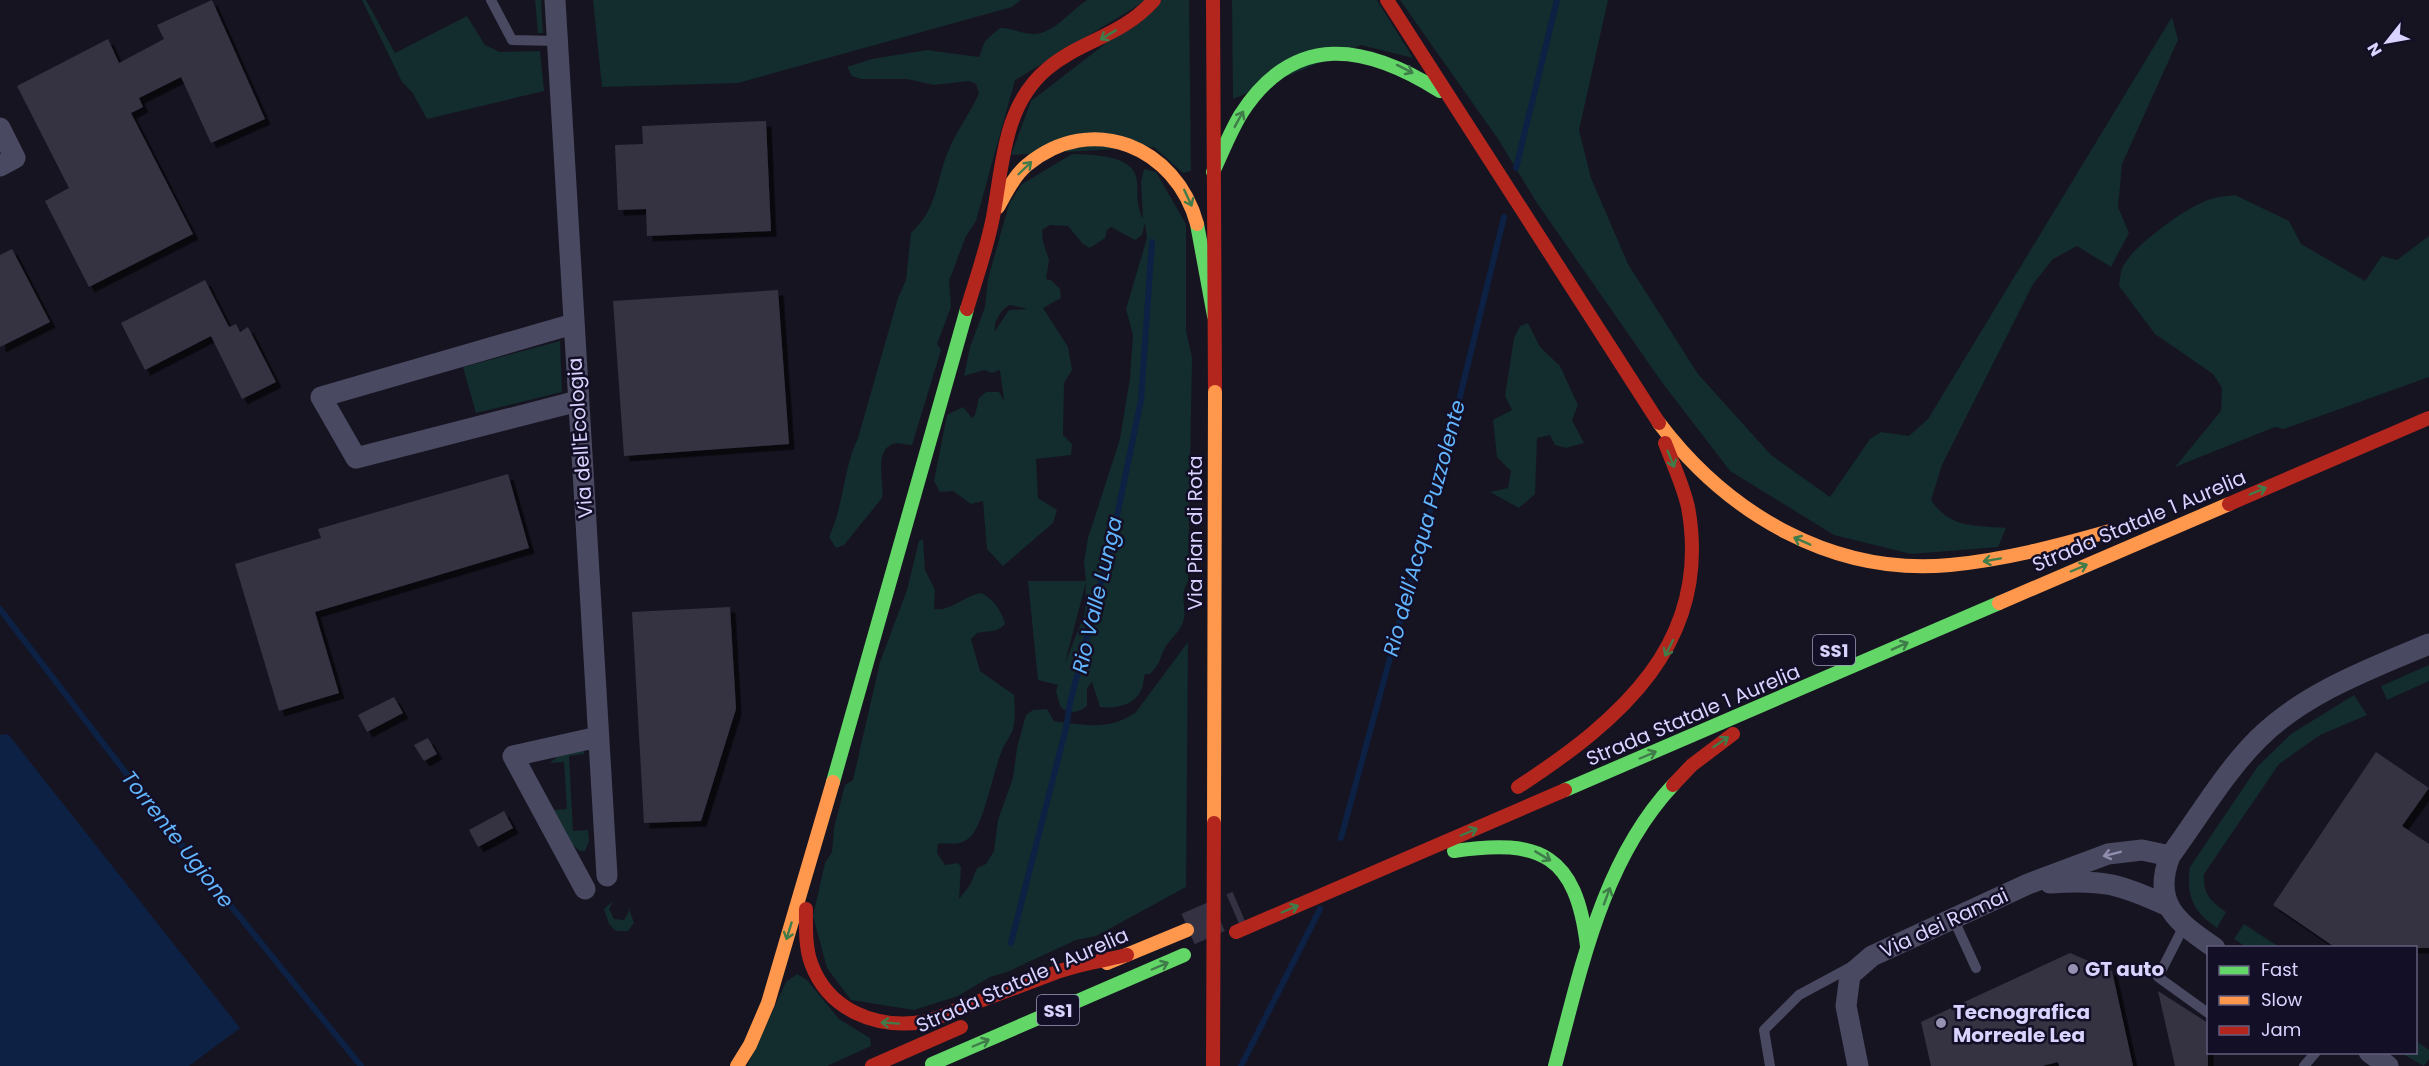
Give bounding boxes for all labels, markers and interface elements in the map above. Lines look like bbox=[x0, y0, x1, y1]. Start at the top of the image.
north arrow bbox=[2357, 12, 2417, 72]
one-way arrow bbox=[1100, 30, 1117, 42]
text: N bbox=[2362, 38, 2388, 61]
one-way arrow bbox=[1395, 64, 1413, 75]
one-way arrow bbox=[1234, 111, 1245, 129]
one-way arrow bbox=[1017, 161, 1032, 176]
one-way arrow bbox=[1183, 189, 1194, 207]
street label: Via dell'Ecologia bbox=[560, 357, 600, 519]
water label: Rio dell'Acqua Puzzolente bbox=[1376, 397, 1472, 659]
one-way arrow bbox=[1666, 450, 1677, 468]
street label: Via Pian di Rota bbox=[1181, 456, 1209, 611]
street label: Strada Statale 1 Aurelia bbox=[2028, 463, 2250, 579]
one-way arrow bbox=[2248, 485, 2267, 496]
water label: Rio Valle Lunga bbox=[1065, 514, 1129, 676]
one-way arrow bbox=[1793, 535, 1811, 546]
one-way arrow bbox=[1983, 555, 2003, 566]
one-way arrow bbox=[2069, 562, 2088, 573]
road number: SS1 bbox=[1813, 635, 1855, 665]
one-way arrow bbox=[1663, 639, 1675, 656]
one-way arrow bbox=[1891, 640, 1909, 651]
street label: Strada Statale 1 Aurelia bbox=[1582, 657, 1804, 773]
one-way arrow bbox=[1712, 736, 1728, 748]
one-way arrow bbox=[1639, 749, 1657, 760]
water label: Torrente Ugione bbox=[115, 764, 241, 914]
one-way arrow bbox=[1459, 826, 1478, 837]
one-way arrow bbox=[2103, 848, 2122, 860]
one-way arrow bbox=[1534, 850, 1551, 862]
street label: Via dei Ramai bbox=[1875, 881, 2013, 965]
one-way arrow bbox=[1603, 887, 1614, 905]
one-way arrow bbox=[1280, 903, 1298, 914]
one-way arrow bbox=[783, 921, 794, 940]
street label: Strada Statale 1 Aurelia bbox=[911, 921, 1133, 1039]
legend bbox=[2207, 946, 2417, 1054]
place label: GT auto bbox=[2085, 955, 2164, 983]
text: Fast bbox=[2261, 957, 2298, 982]
one-way arrow bbox=[1150, 960, 1169, 971]
marker: GT auto bbox=[2066, 962, 2080, 976]
text: Slow bbox=[2261, 987, 2303, 1012]
road number: SS1 bbox=[1037, 995, 1079, 1025]
place label: Tecnografica Morreale Lea bbox=[1953, 998, 2090, 1049]
marker: Tecnografica Morreale Lea bbox=[1934, 1016, 1948, 1030]
one-way arrow bbox=[881, 1017, 901, 1028]
text: Jam bbox=[2261, 1017, 2301, 1042]
one-way arrow bbox=[971, 1037, 990, 1048]

